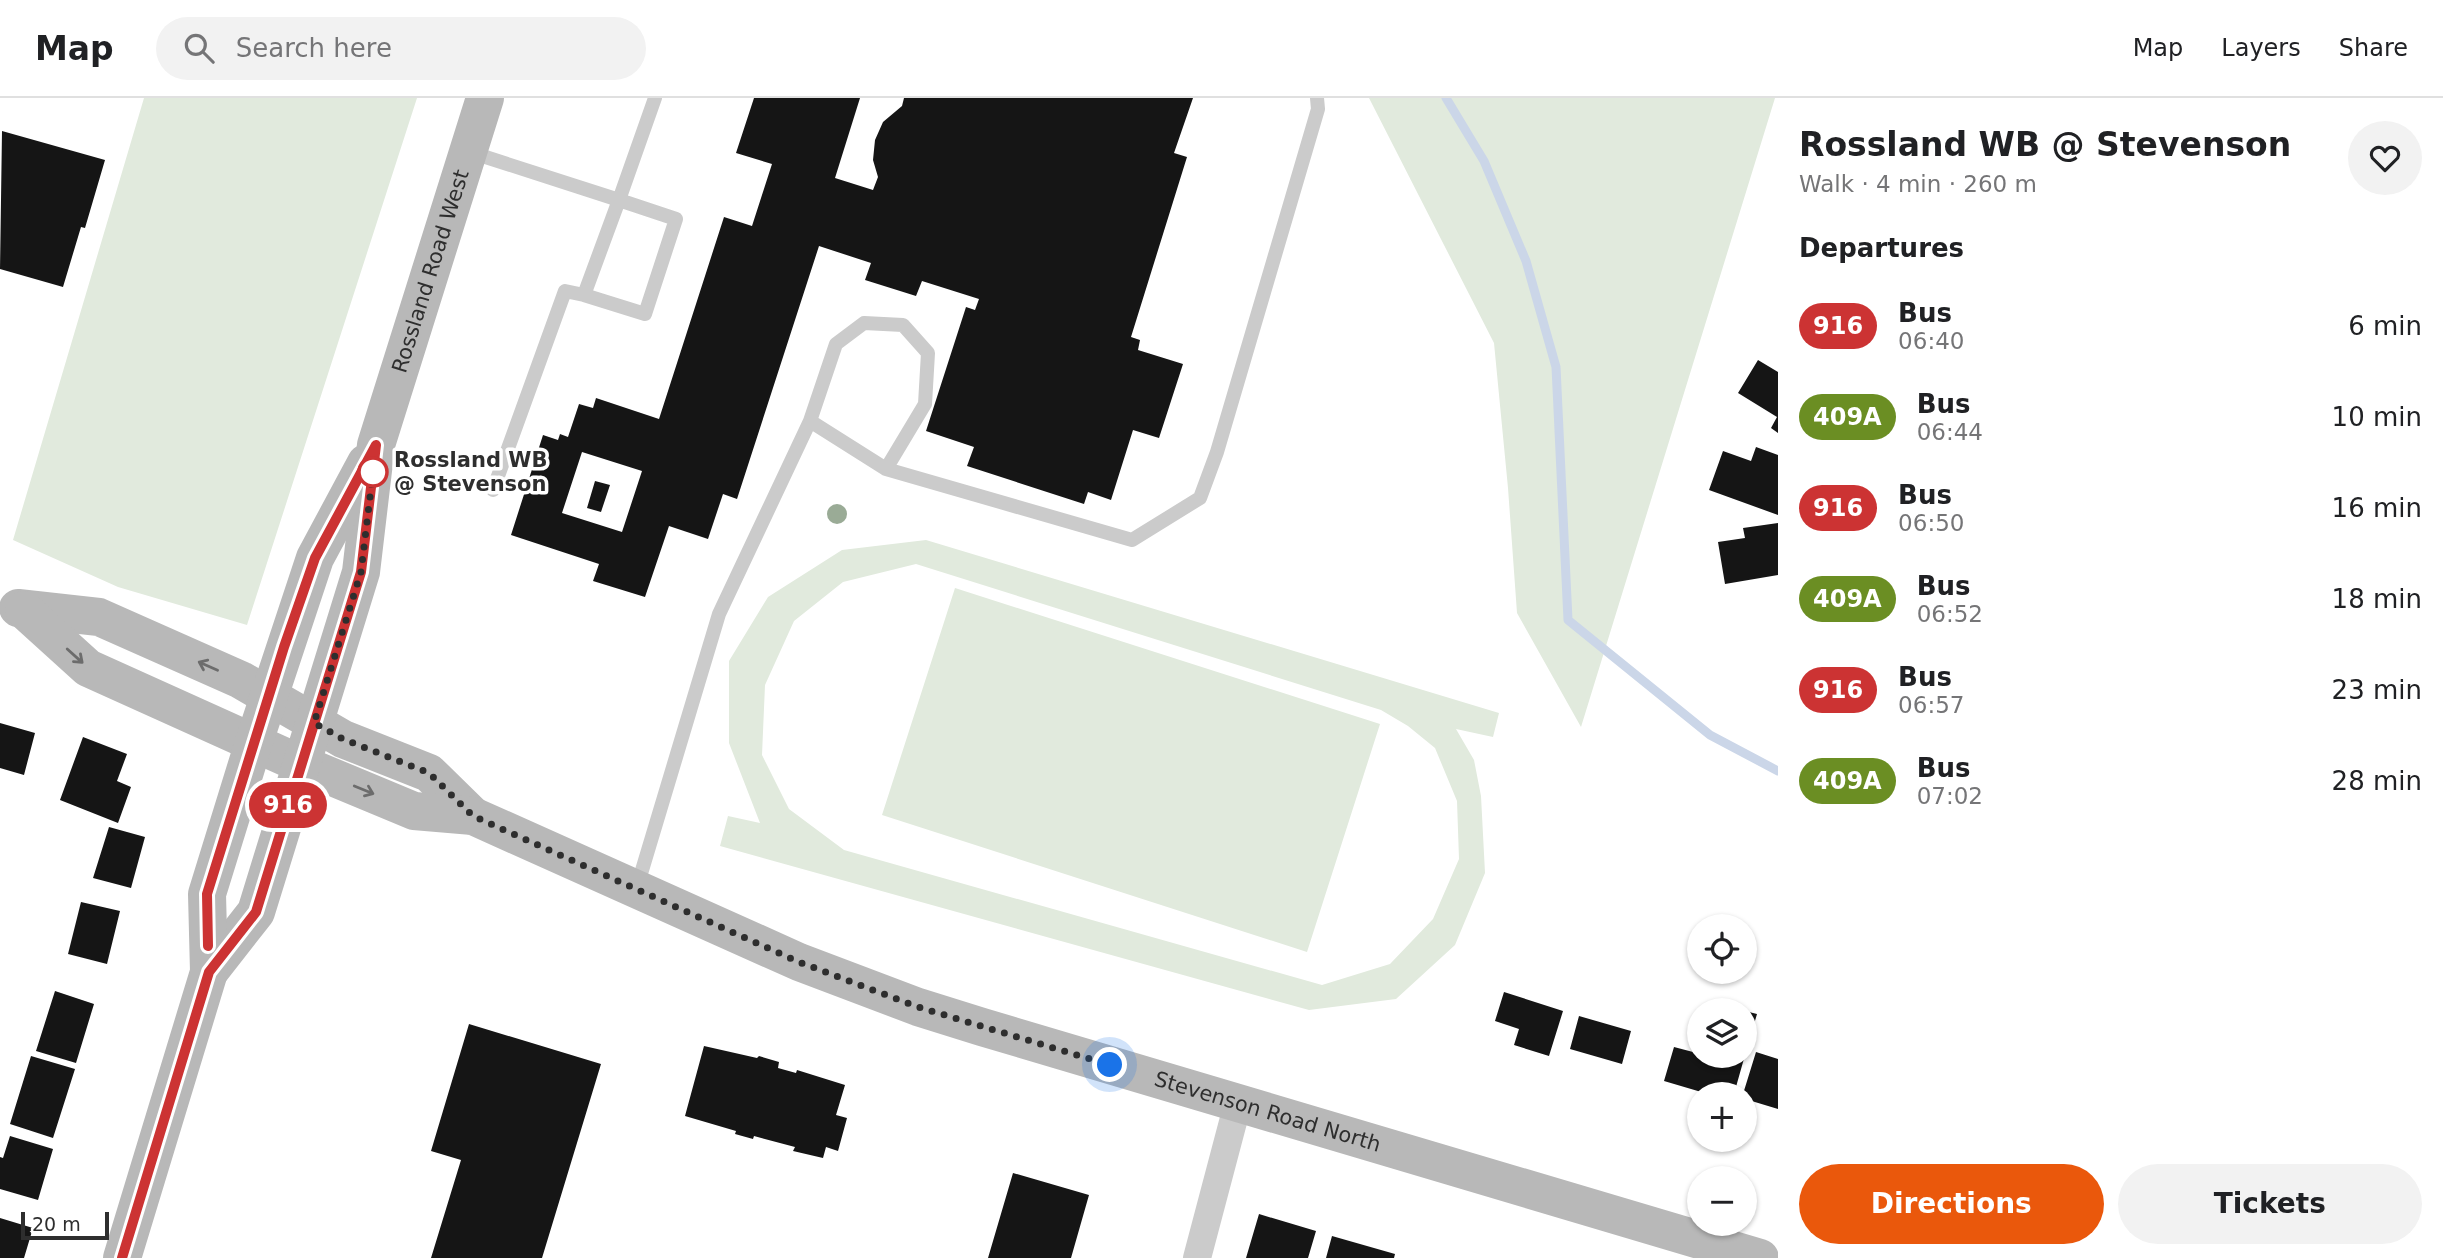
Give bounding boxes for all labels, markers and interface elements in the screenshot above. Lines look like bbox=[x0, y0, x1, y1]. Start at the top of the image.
search box bbox=[156, 17, 646, 80]
text: Map bbox=[35, 29, 114, 68]
icon: search bbox=[180, 29, 218, 67]
text: Search here bbox=[236, 33, 392, 63]
text: Map bbox=[2133, 34, 2183, 62]
text: Layers bbox=[2221, 34, 2301, 62]
text: Share bbox=[2339, 34, 2408, 62]
button: heart bbox=[2348, 121, 2422, 195]
text: Rossland WB @ Stevenson bbox=[1799, 125, 2291, 164]
street label: Rossland Road West bbox=[387, 167, 474, 376]
text: Walk · 4 min · 260 m bbox=[1799, 171, 2037, 197]
text: Departures bbox=[1799, 233, 1964, 263]
text: Bus bbox=[1898, 298, 1952, 328]
text: 6 min bbox=[2348, 311, 2422, 341]
text: 916 bbox=[1813, 312, 1863, 340]
text: 06:40 bbox=[1898, 328, 1964, 354]
text: Bus bbox=[1917, 389, 1970, 419]
text: 10 min bbox=[2332, 402, 2422, 432]
text: 409A bbox=[1813, 403, 1882, 431]
text: 06:44 bbox=[1917, 419, 1983, 445]
place label: Rossland WB @ Stevenson bbox=[394, 448, 547, 496]
marker: Rossland WB @ Stevenson bbox=[358, 457, 388, 487]
text: Bus bbox=[1898, 480, 1952, 510]
text: 16 min bbox=[2332, 493, 2422, 523]
text: 916 bbox=[1813, 494, 1863, 522]
text: 06:50 bbox=[1898, 510, 1964, 536]
text: Bus bbox=[1917, 571, 1970, 601]
text: 18 min bbox=[2332, 584, 2422, 614]
text: 409A bbox=[1813, 585, 1882, 613]
text: 06:52 bbox=[1917, 601, 1983, 627]
one-way arrow bbox=[66, 647, 83, 664]
one-way arrow bbox=[198, 659, 219, 672]
text: Bus bbox=[1898, 662, 1952, 692]
text: 23 min bbox=[2332, 675, 2422, 705]
text: 916 bbox=[1813, 676, 1863, 704]
text: 06:57 bbox=[1898, 692, 1964, 718]
text: Bus bbox=[1917, 753, 1970, 783]
text: 28 min bbox=[2332, 766, 2422, 796]
text: 409A bbox=[1813, 767, 1882, 795]
line badge: 916 bbox=[248, 782, 328, 828]
text: 07:02 bbox=[1917, 783, 1983, 809]
one-way arrow bbox=[353, 785, 374, 798]
text: 916 bbox=[263, 791, 313, 819]
map controls bbox=[1687, 914, 1757, 1236]
button: locate bbox=[1687, 914, 1757, 984]
button: layers bbox=[1687, 998, 1757, 1068]
your location bbox=[1092, 1047, 1127, 1082]
street label: Stevenson Road North bbox=[1151, 1067, 1384, 1157]
button: + bbox=[1687, 1082, 1757, 1152]
button: Directions bbox=[1799, 1164, 2104, 1244]
button: Tickets bbox=[2118, 1164, 2422, 1244]
button: − bbox=[1687, 1166, 1757, 1236]
scale bar bbox=[21, 1209, 108, 1241]
text: 20 m bbox=[32, 1213, 81, 1235]

